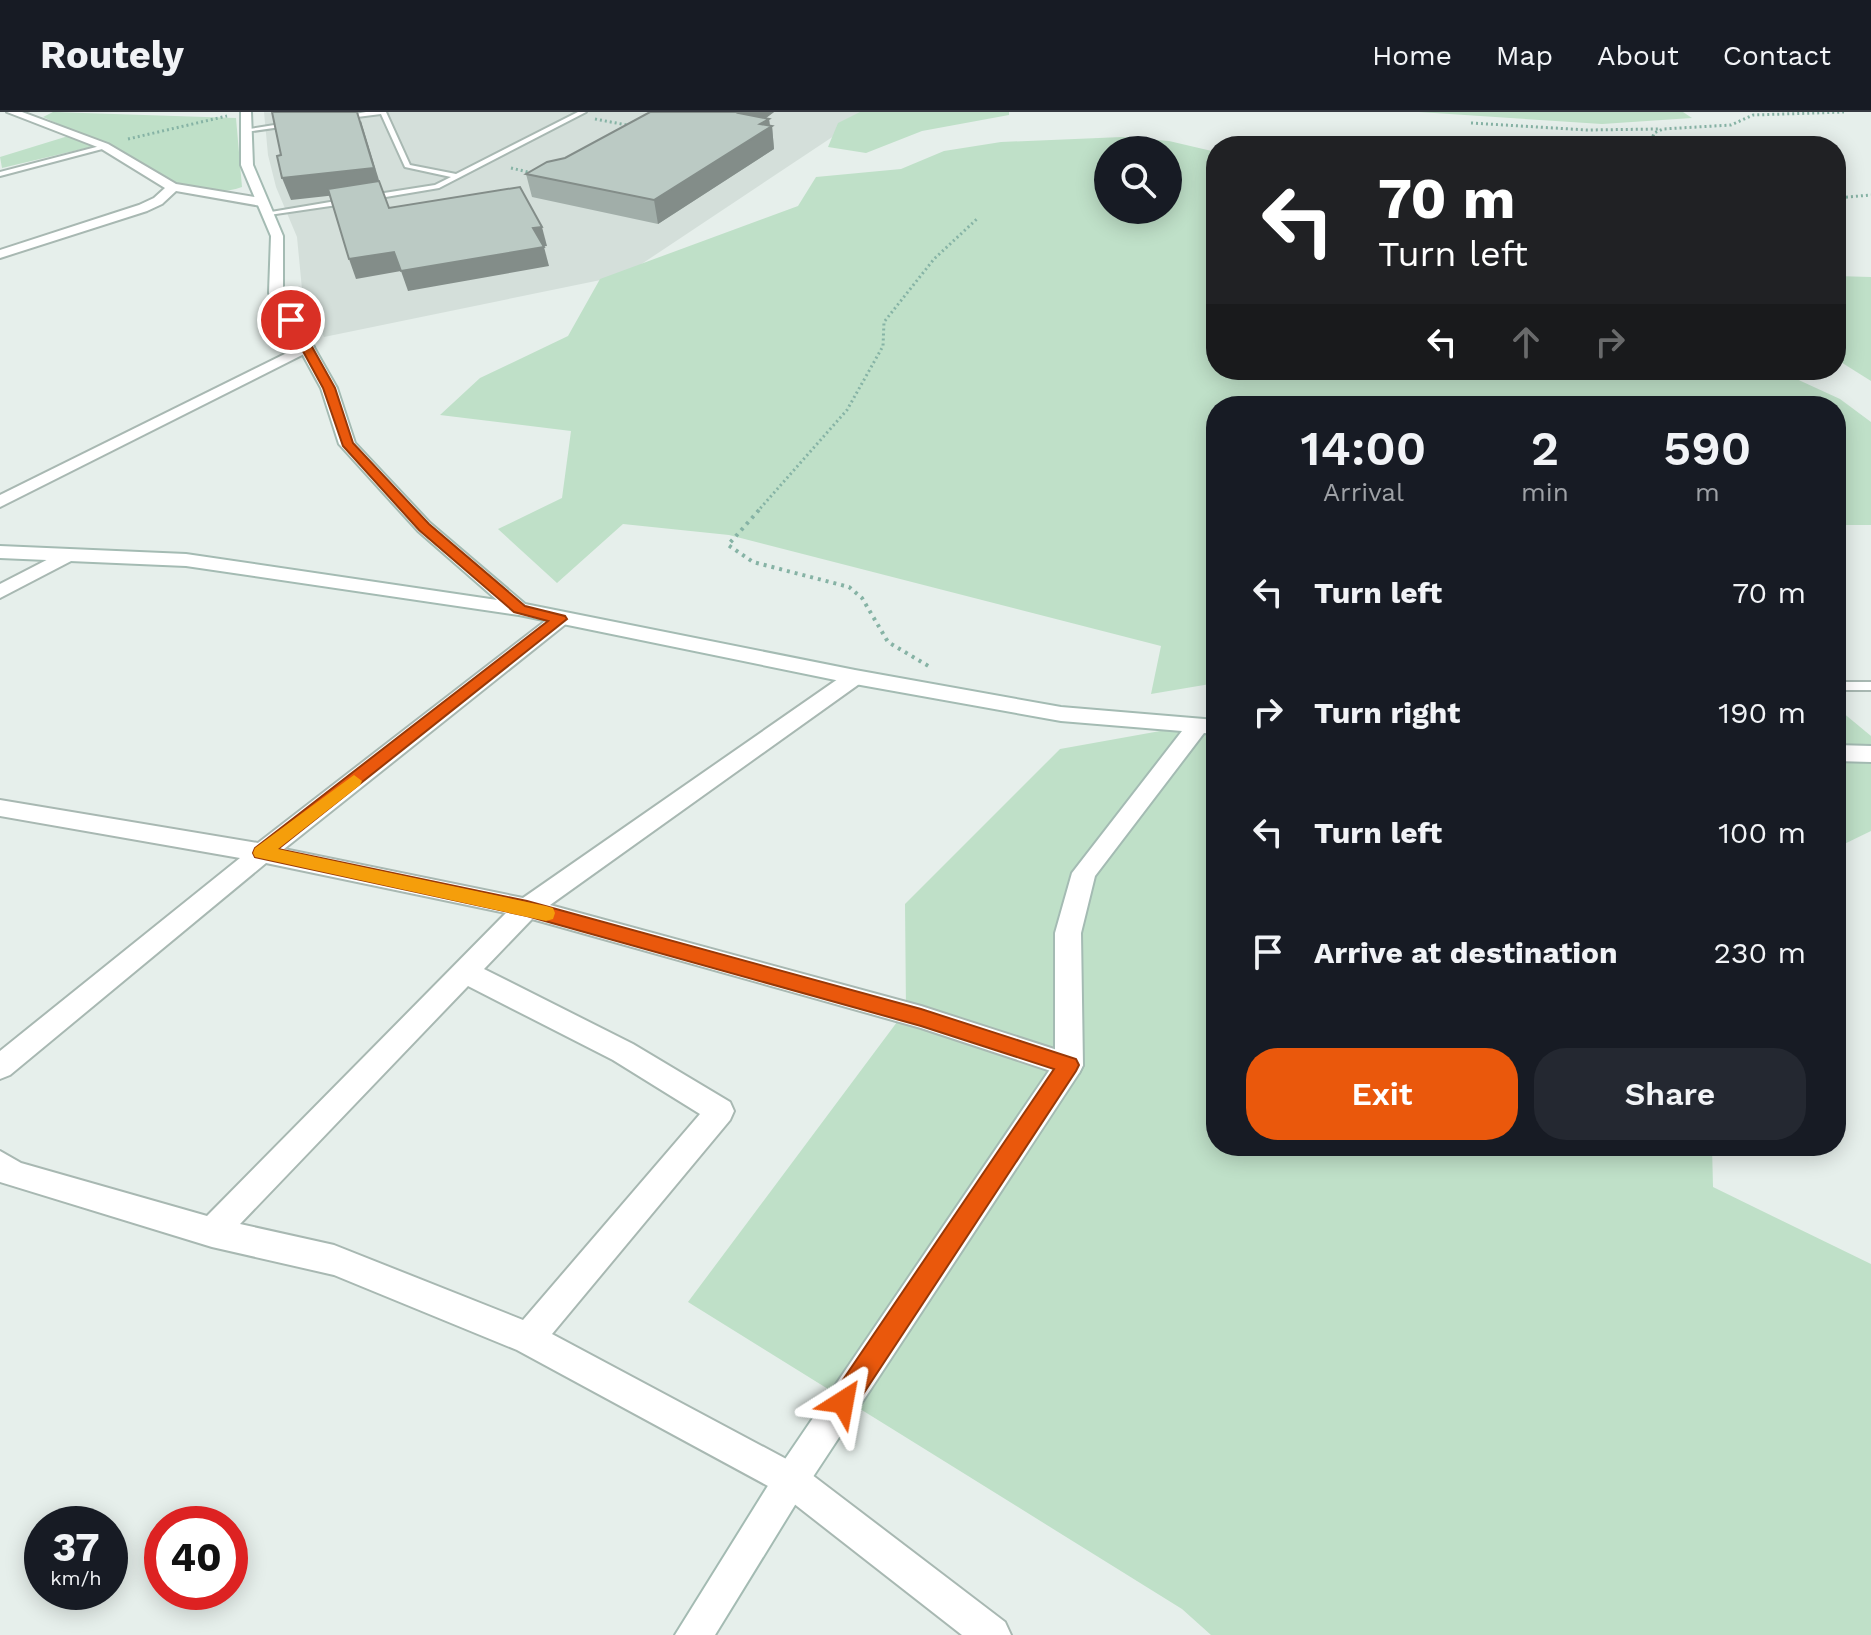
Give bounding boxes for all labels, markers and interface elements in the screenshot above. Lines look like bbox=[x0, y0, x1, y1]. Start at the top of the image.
text: Routely bbox=[40, 33, 184, 77]
text: Home bbox=[1372, 39, 1452, 72]
text: Map bbox=[1496, 39, 1553, 72]
text: About bbox=[1597, 39, 1679, 72]
text: Contact bbox=[1723, 39, 1831, 72]
map controls bbox=[1094, 136, 1182, 224]
button: search bbox=[1094, 136, 1182, 224]
text: 70 m bbox=[1378, 166, 1515, 232]
icon: left bbox=[1246, 168, 1350, 272]
text: Turn left bbox=[1378, 233, 1528, 275]
pin bbox=[257, 286, 325, 354]
icon: arrive bbox=[269, 298, 313, 342]
icon: left bbox=[1420, 320, 1464, 364]
icon: ahead bbox=[1504, 320, 1548, 364]
icon: right bbox=[1588, 320, 1632, 364]
text: 14:00 bbox=[1301, 420, 1426, 477]
text: 2 bbox=[1531, 420, 1559, 477]
text: 590 bbox=[1663, 420, 1751, 477]
text: Arrival bbox=[1323, 477, 1404, 507]
text: min bbox=[1521, 477, 1569, 507]
text: m bbox=[1695, 477, 1720, 507]
icon: left bbox=[1246, 570, 1290, 614]
text: Turn left bbox=[1314, 575, 1442, 610]
text: 70 m bbox=[1732, 575, 1806, 610]
icon: right bbox=[1246, 690, 1290, 734]
text: Turn right bbox=[1314, 695, 1460, 730]
text: 190 m bbox=[1718, 695, 1806, 730]
icon: left bbox=[1246, 810, 1290, 854]
text: Turn left bbox=[1314, 815, 1442, 850]
text: 100 m bbox=[1718, 815, 1806, 850]
icon: arrive bbox=[1246, 930, 1290, 974]
text: Arrive at destination bbox=[1314, 935, 1618, 970]
text: 230 m bbox=[1714, 935, 1806, 970]
button: Exit bbox=[1246, 1048, 1518, 1140]
button: Share bbox=[1534, 1048, 1806, 1140]
position arrow bbox=[801, 1360, 885, 1444]
speed limit sign: 40 bbox=[144, 1506, 248, 1610]
text: 37 bbox=[53, 1524, 99, 1571]
text: km/h bbox=[50, 1566, 102, 1590]

